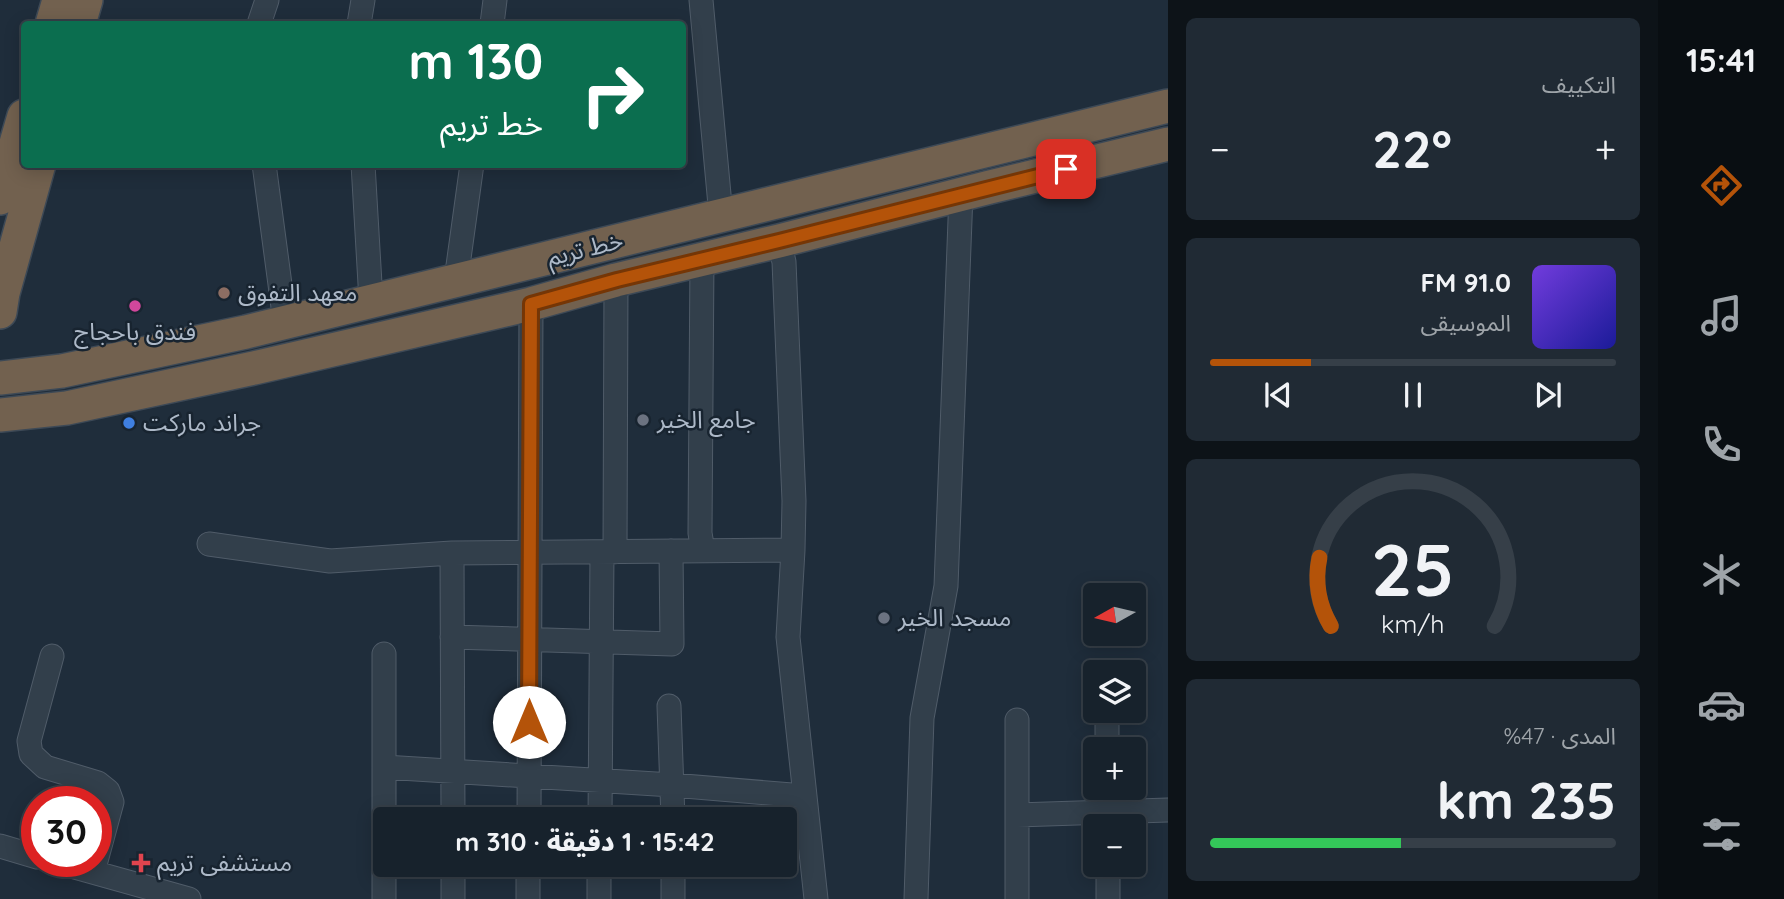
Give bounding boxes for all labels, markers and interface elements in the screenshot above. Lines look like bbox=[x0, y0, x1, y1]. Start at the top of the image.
text: 130 m bbox=[409, 30, 543, 91]
text: 15:41 bbox=[1686, 40, 1756, 80]
icon: right bbox=[567, 49, 658, 140]
text: التكييف bbox=[1542, 70, 1616, 99]
text: خط تريم bbox=[440, 103, 543, 143]
text: 22° bbox=[1372, 116, 1452, 181]
text: − bbox=[1210, 125, 1230, 173]
text: + bbox=[1595, 125, 1616, 173]
pin bbox=[1036, 139, 1096, 199]
icon: arrive bbox=[1047, 150, 1085, 188]
icon: directions bbox=[1697, 161, 1746, 210]
street label: خط تريم bbox=[544, 224, 627, 275]
text: 91.0 FM bbox=[1420, 266, 1511, 299]
place label: معهد التفوق bbox=[238, 277, 357, 307]
marker: معهد التفوق bbox=[216, 285, 232, 301]
icon: music bbox=[1697, 291, 1746, 340]
marker: فندق باحجاج bbox=[127, 298, 143, 314]
text: الموسيقى bbox=[1420, 308, 1511, 337]
place label: فندق باحجاج bbox=[74, 316, 196, 349]
icon: previous bbox=[1259, 376, 1297, 414]
icon: pause bbox=[1394, 376, 1432, 414]
icon: next bbox=[1529, 376, 1567, 414]
place label: جامع الخير bbox=[656, 404, 756, 437]
place label: جراند ماركت bbox=[143, 407, 261, 437]
marker: جامع الخير bbox=[635, 412, 651, 428]
marker: جراند ماركت bbox=[121, 415, 137, 431]
icon: phone bbox=[1697, 420, 1746, 469]
text: 25 bbox=[1371, 523, 1455, 614]
icon: climate bbox=[1697, 550, 1746, 599]
north arrow bbox=[1083, 583, 1146, 646]
map controls bbox=[1083, 583, 1146, 877]
place label: مسجد الخير bbox=[897, 602, 1011, 632]
text: km/h bbox=[1381, 607, 1445, 638]
marker: مسجد الخير bbox=[876, 610, 892, 626]
button: layers bbox=[1083, 660, 1146, 723]
icon: car bbox=[1697, 680, 1746, 729]
position arrow bbox=[492, 685, 566, 759]
text: المدى · 47% bbox=[1503, 721, 1616, 750]
button: + bbox=[1083, 737, 1146, 800]
text: 235 km bbox=[1436, 767, 1616, 832]
speed limit sign: 30 bbox=[21, 786, 112, 877]
icon: filters bbox=[1697, 810, 1746, 859]
button: − bbox=[1083, 814, 1146, 877]
text: 15:42 · 1 دقيقة · 310 m bbox=[455, 825, 715, 858]
place label: مستشفى تريم bbox=[157, 847, 292, 880]
marker: مستشفى تريم bbox=[131, 853, 151, 873]

